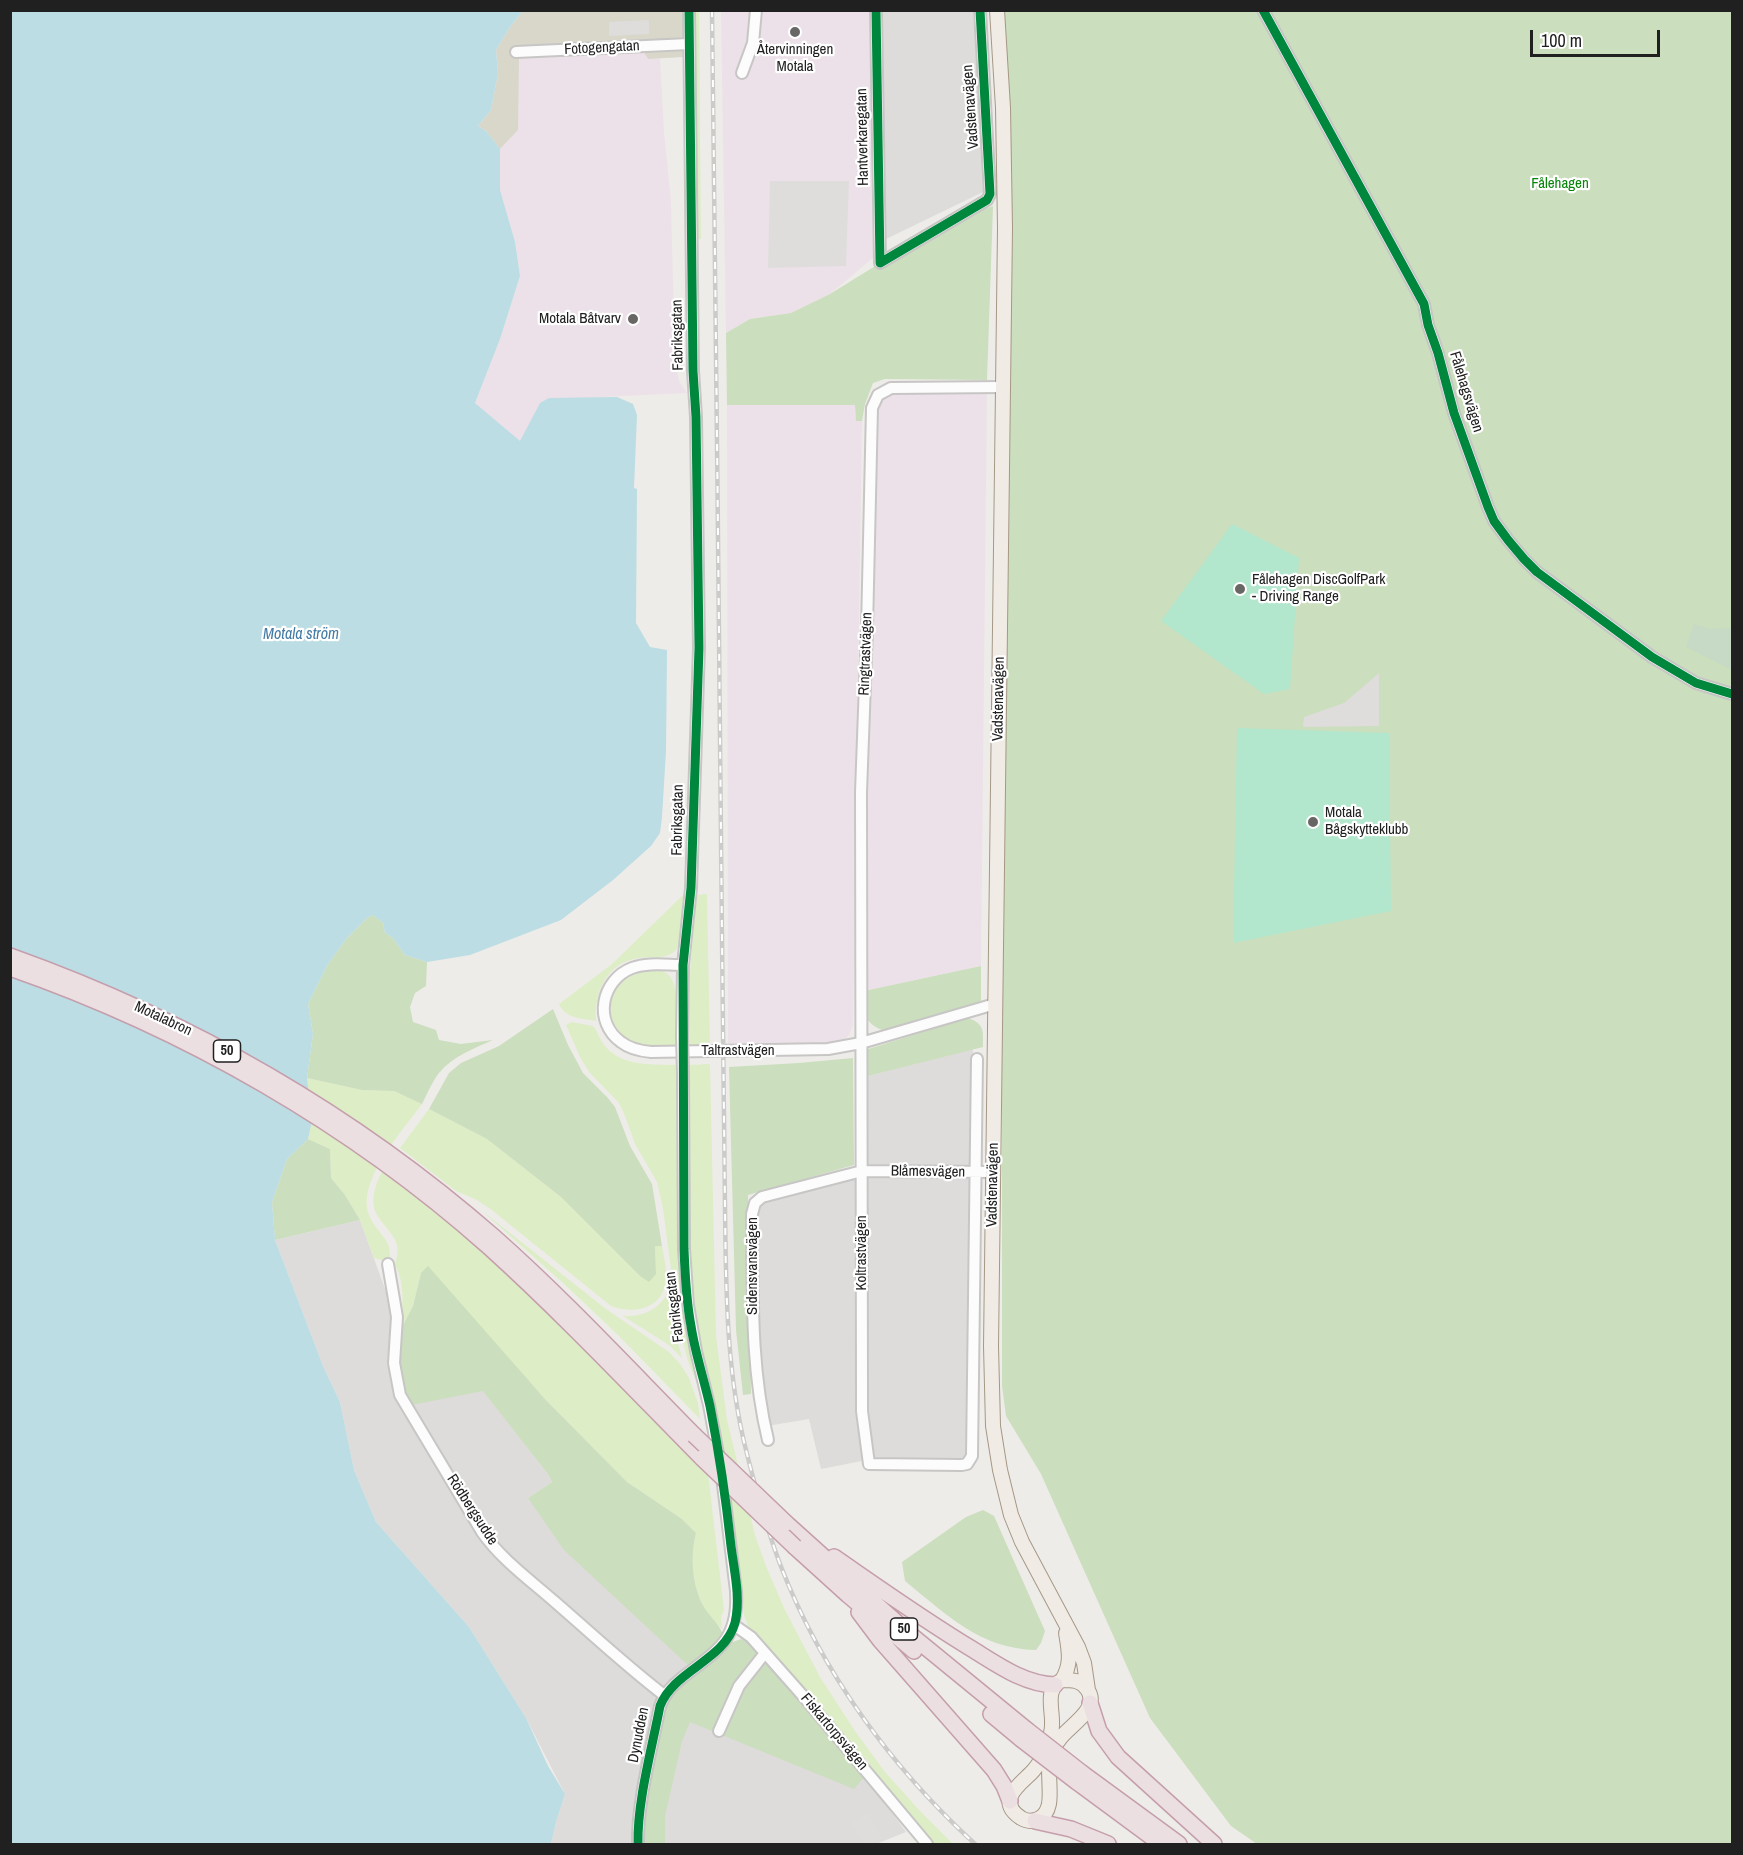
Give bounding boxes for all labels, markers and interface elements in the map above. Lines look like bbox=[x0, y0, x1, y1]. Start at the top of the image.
scale bar bbox=[1533, 18, 1664, 56]
marker: Återvinningen Motala bbox=[788, 25, 802, 39]
text: 100 m bbox=[1541, 28, 1582, 53]
street label: Fotogengatan bbox=[564, 37, 640, 59]
place label: Återvinningen Motala bbox=[757, 41, 833, 76]
street label: Vadstenavägen bbox=[959, 64, 983, 150]
street label: Hantverkaregatan bbox=[853, 88, 873, 186]
park label: Fålehagen bbox=[1531, 175, 1589, 193]
street label: Fabriksgatan bbox=[668, 299, 688, 371]
place label: Motala Båtvarv bbox=[539, 310, 621, 328]
marker: Motala Båtvarv bbox=[626, 312, 640, 326]
street label: Fålehagsvägen bbox=[1445, 349, 1487, 435]
place label: Fålehagen DiscGolfPark - Driving Range bbox=[1252, 571, 1385, 606]
marker: Fålehagen DiscGolfPark - Driving Range bbox=[1233, 582, 1247, 596]
street label: Ringtrastvägen bbox=[856, 612, 876, 696]
water label: Motala ström bbox=[263, 625, 339, 645]
street label: Vadstenavägen bbox=[989, 657, 1009, 741]
street label: Fabriksgatan bbox=[668, 784, 688, 856]
place label: Motala Bågskytteklubb bbox=[1325, 804, 1408, 839]
marker: Motala Bågskytteklubb bbox=[1306, 815, 1320, 829]
street label: Motalabron bbox=[131, 998, 195, 1040]
road number: 50 bbox=[214, 1040, 240, 1062]
street label: Taltrastvägen bbox=[701, 1042, 775, 1060]
street label: Vadstenavägen bbox=[983, 1143, 1003, 1227]
street label: Blåmesvägen bbox=[891, 1162, 965, 1182]
street label: Koltrastvägen bbox=[853, 1215, 871, 1291]
street label: Sidensvansvägen bbox=[744, 1217, 762, 1315]
street label: Fabriksgatan bbox=[662, 1271, 688, 1343]
street label: Rödbergsudde bbox=[442, 1471, 502, 1549]
road number: 50 bbox=[890, 1618, 918, 1640]
street label: Fiskartorpsvägen bbox=[797, 1690, 871, 1774]
street label: Dynudden bbox=[625, 1706, 653, 1764]

